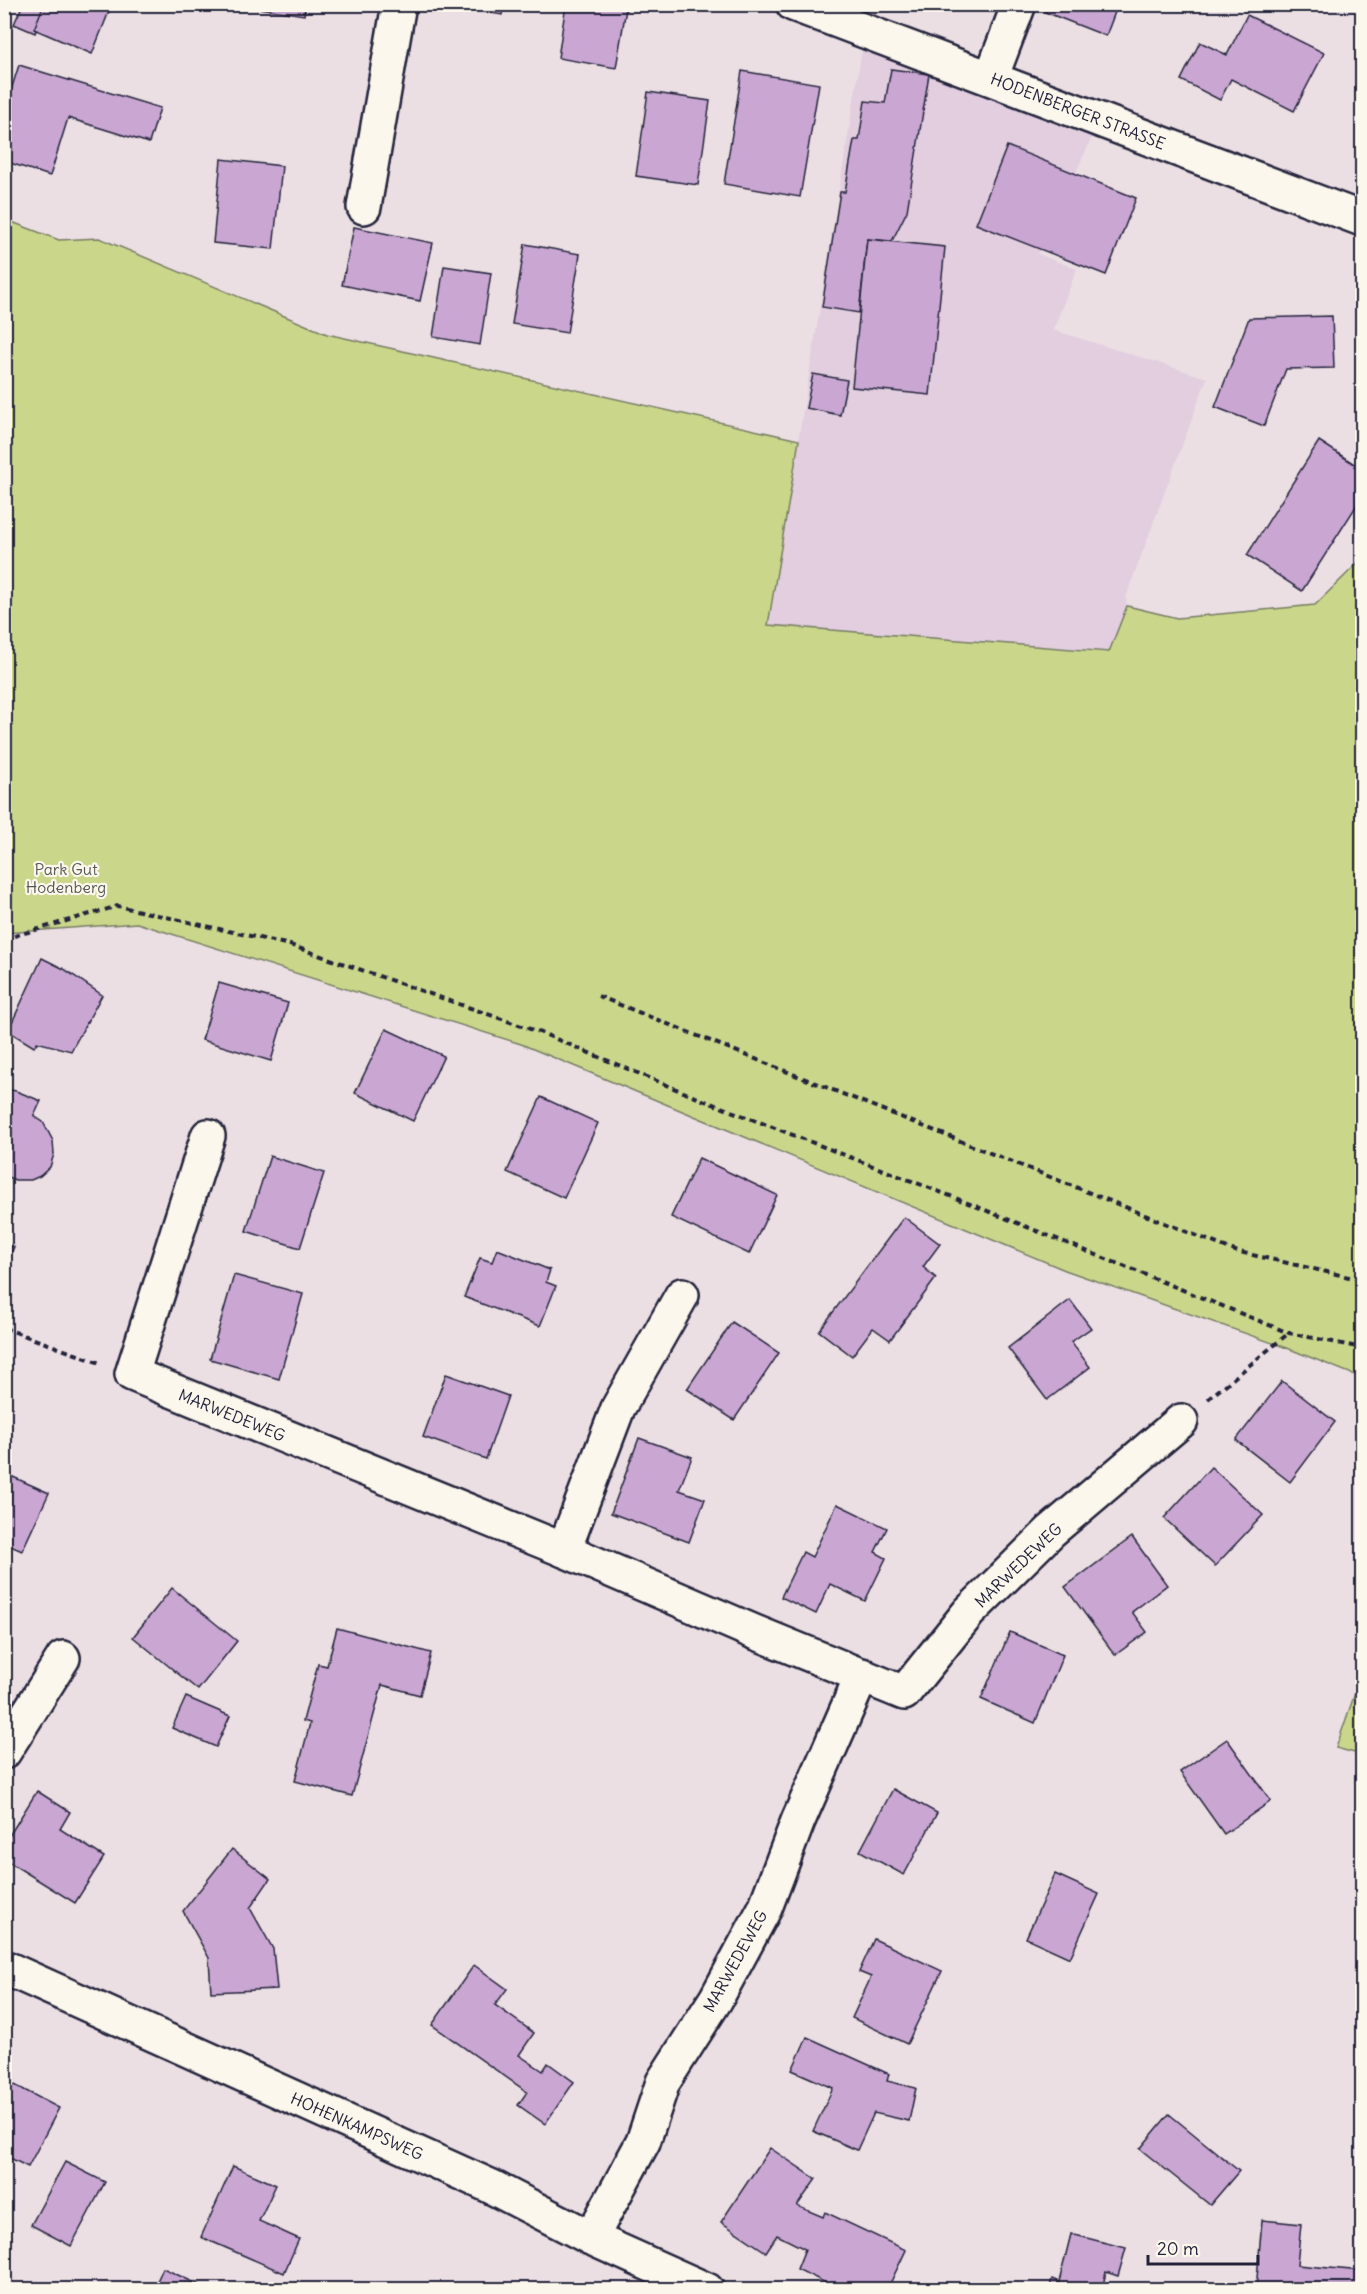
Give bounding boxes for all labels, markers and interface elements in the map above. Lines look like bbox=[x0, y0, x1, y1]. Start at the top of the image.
street label: HODENBERGER STRASSE bbox=[988, 68, 1168, 154]
park label: Park Gut Hodenberg bbox=[26, 859, 106, 897]
street label: MARWEDEWEG bbox=[176, 1384, 288, 1446]
street label: MARWEDEWEG bbox=[970, 1518, 1066, 1612]
street label: MARWEDEWEG bbox=[699, 1907, 771, 2015]
street label: HOHENKAMPSWEG bbox=[288, 2088, 426, 2164]
scale bar bbox=[1148, 2228, 1258, 2266]
text: 20 m bbox=[1157, 2237, 1199, 2260]

